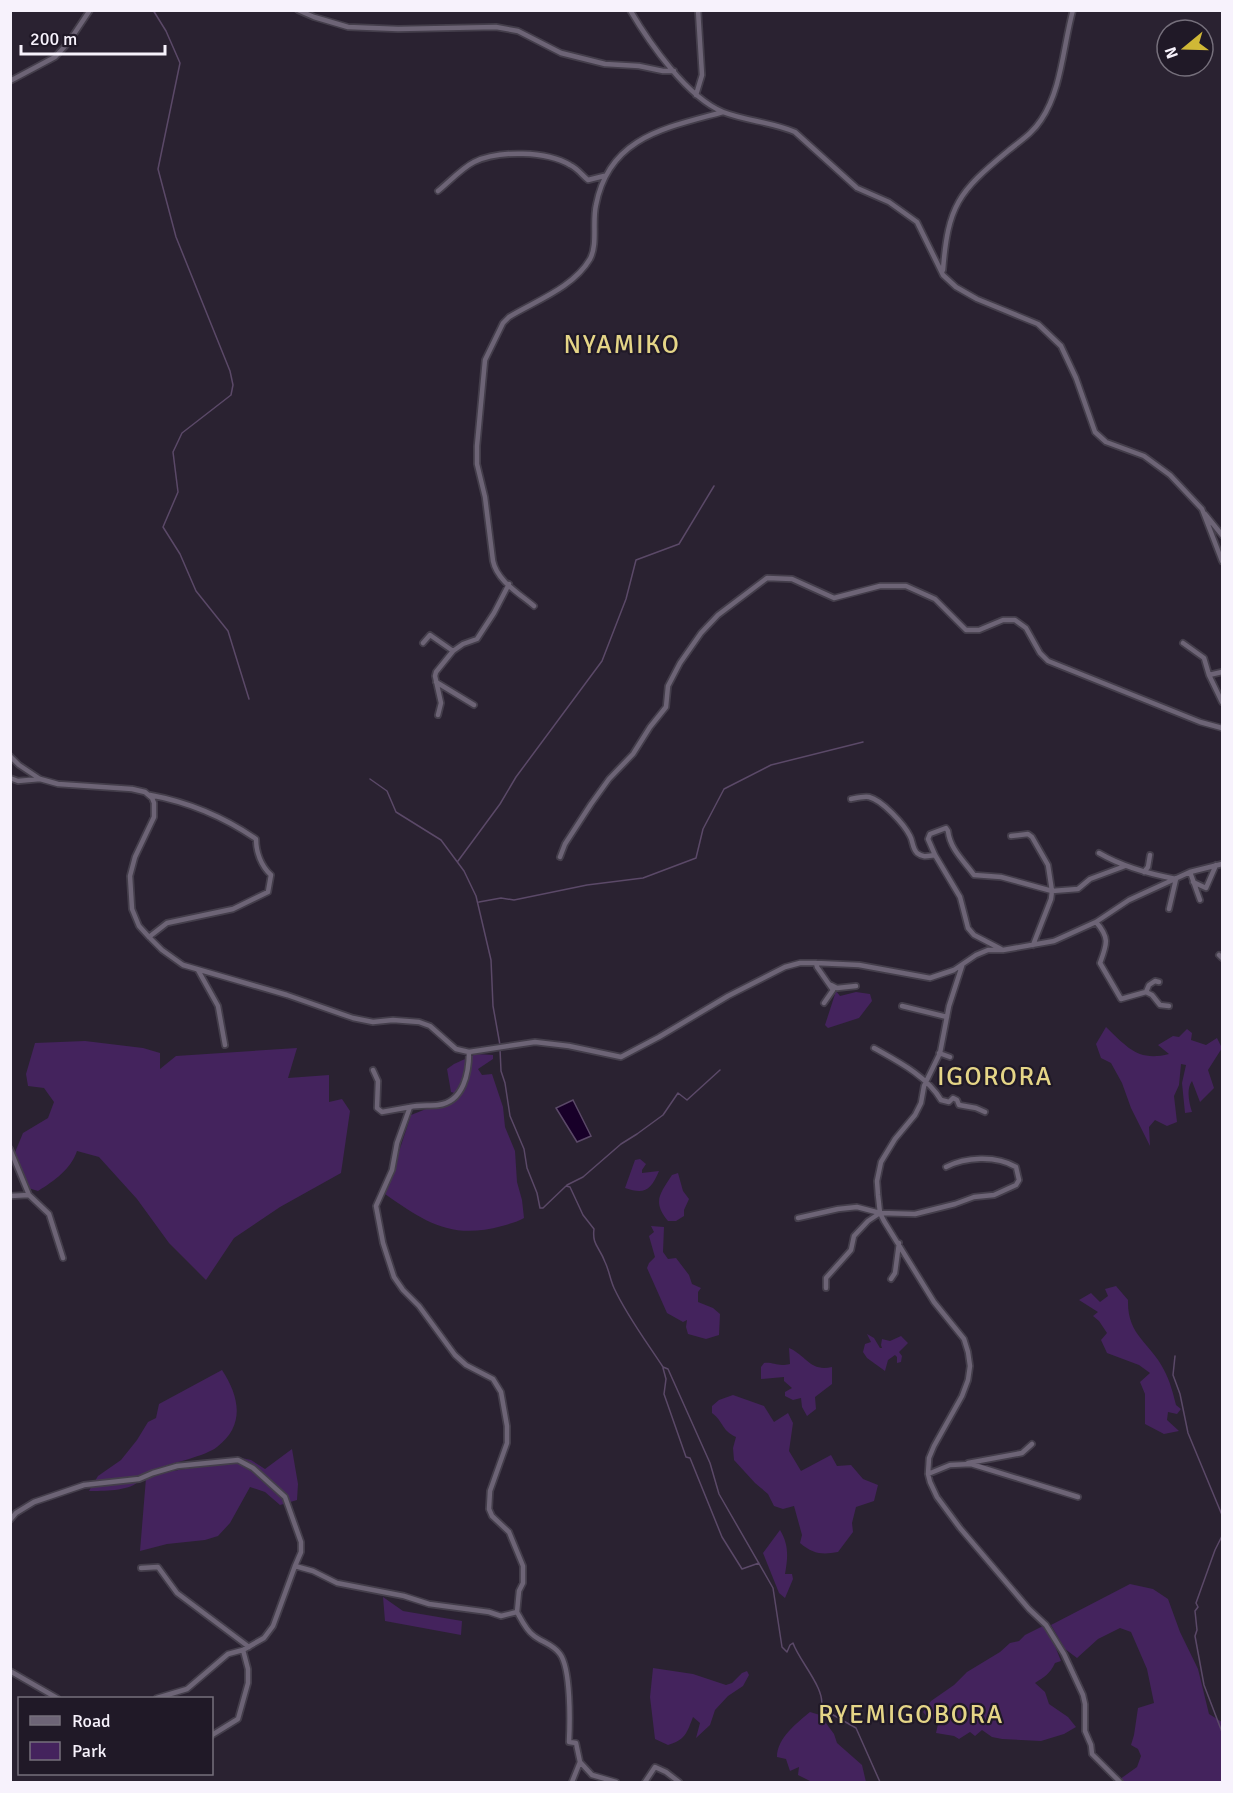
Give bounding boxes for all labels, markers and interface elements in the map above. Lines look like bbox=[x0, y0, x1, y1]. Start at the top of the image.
scale bar bbox=[21, 18, 165, 56]
north arrow bbox=[1155, 18, 1215, 78]
text: 200 m bbox=[30, 28, 77, 50]
text: N bbox=[1160, 44, 1183, 61]
district label: NYAMIKO bbox=[564, 329, 680, 361]
district label: IGORORA bbox=[937, 1061, 1053, 1093]
legend bbox=[18, 1697, 213, 1775]
district label: RYEMIGOBORA bbox=[818, 1699, 1004, 1731]
text: Road bbox=[72, 1710, 111, 1732]
text: Park bbox=[72, 1740, 107, 1762]

